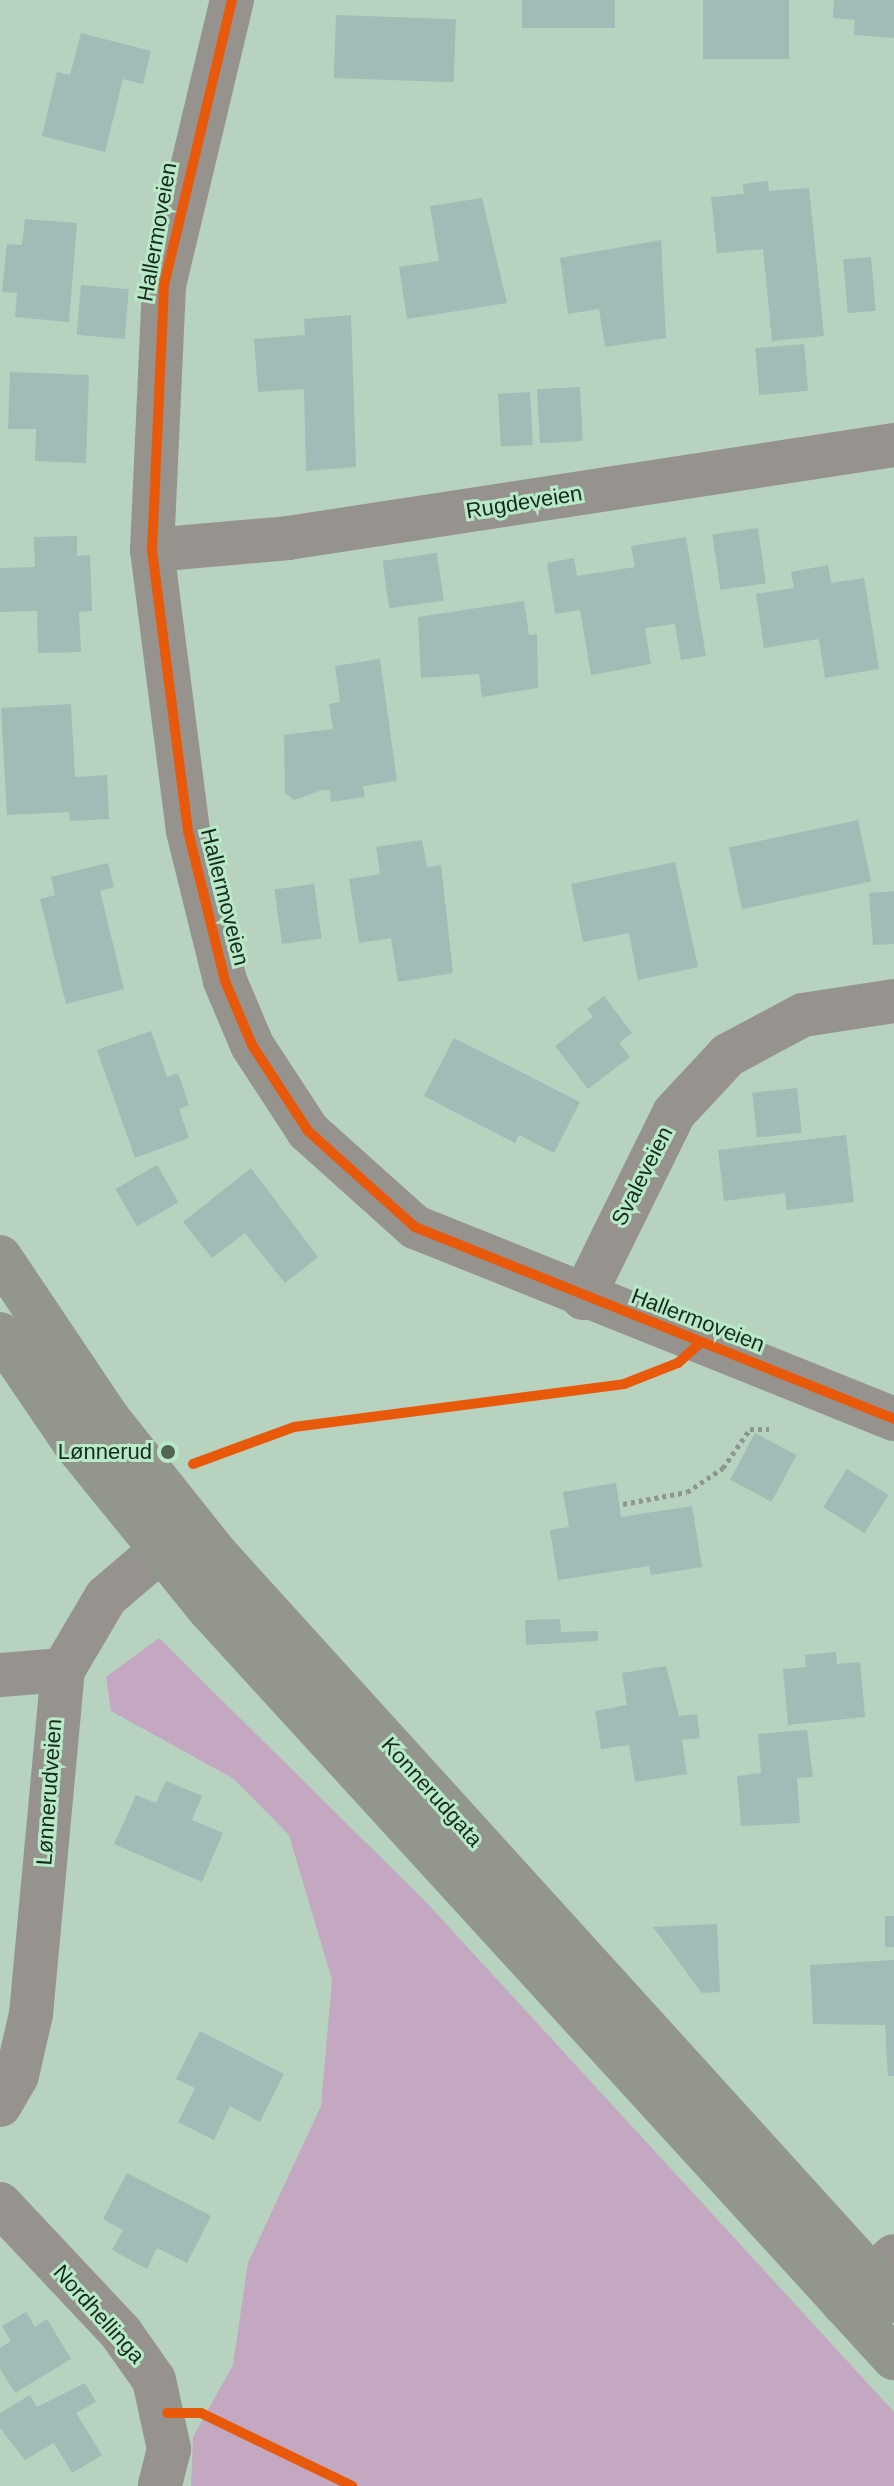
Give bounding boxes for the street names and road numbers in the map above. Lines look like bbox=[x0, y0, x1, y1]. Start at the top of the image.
street label: Hallermoveien bbox=[132, 160, 182, 304]
street label: Rugdeveien bbox=[464, 480, 584, 524]
street label: Hallermoveien bbox=[195, 826, 255, 968]
street label: Svaleveien bbox=[606, 1122, 678, 1230]
street label: Hallermoveien bbox=[628, 1282, 768, 1358]
street label: Lønnerudveien bbox=[31, 1718, 67, 1866]
street label: Konnerudgata bbox=[376, 1732, 488, 1852]
street label: Nordhellinga bbox=[48, 2259, 150, 2369]

